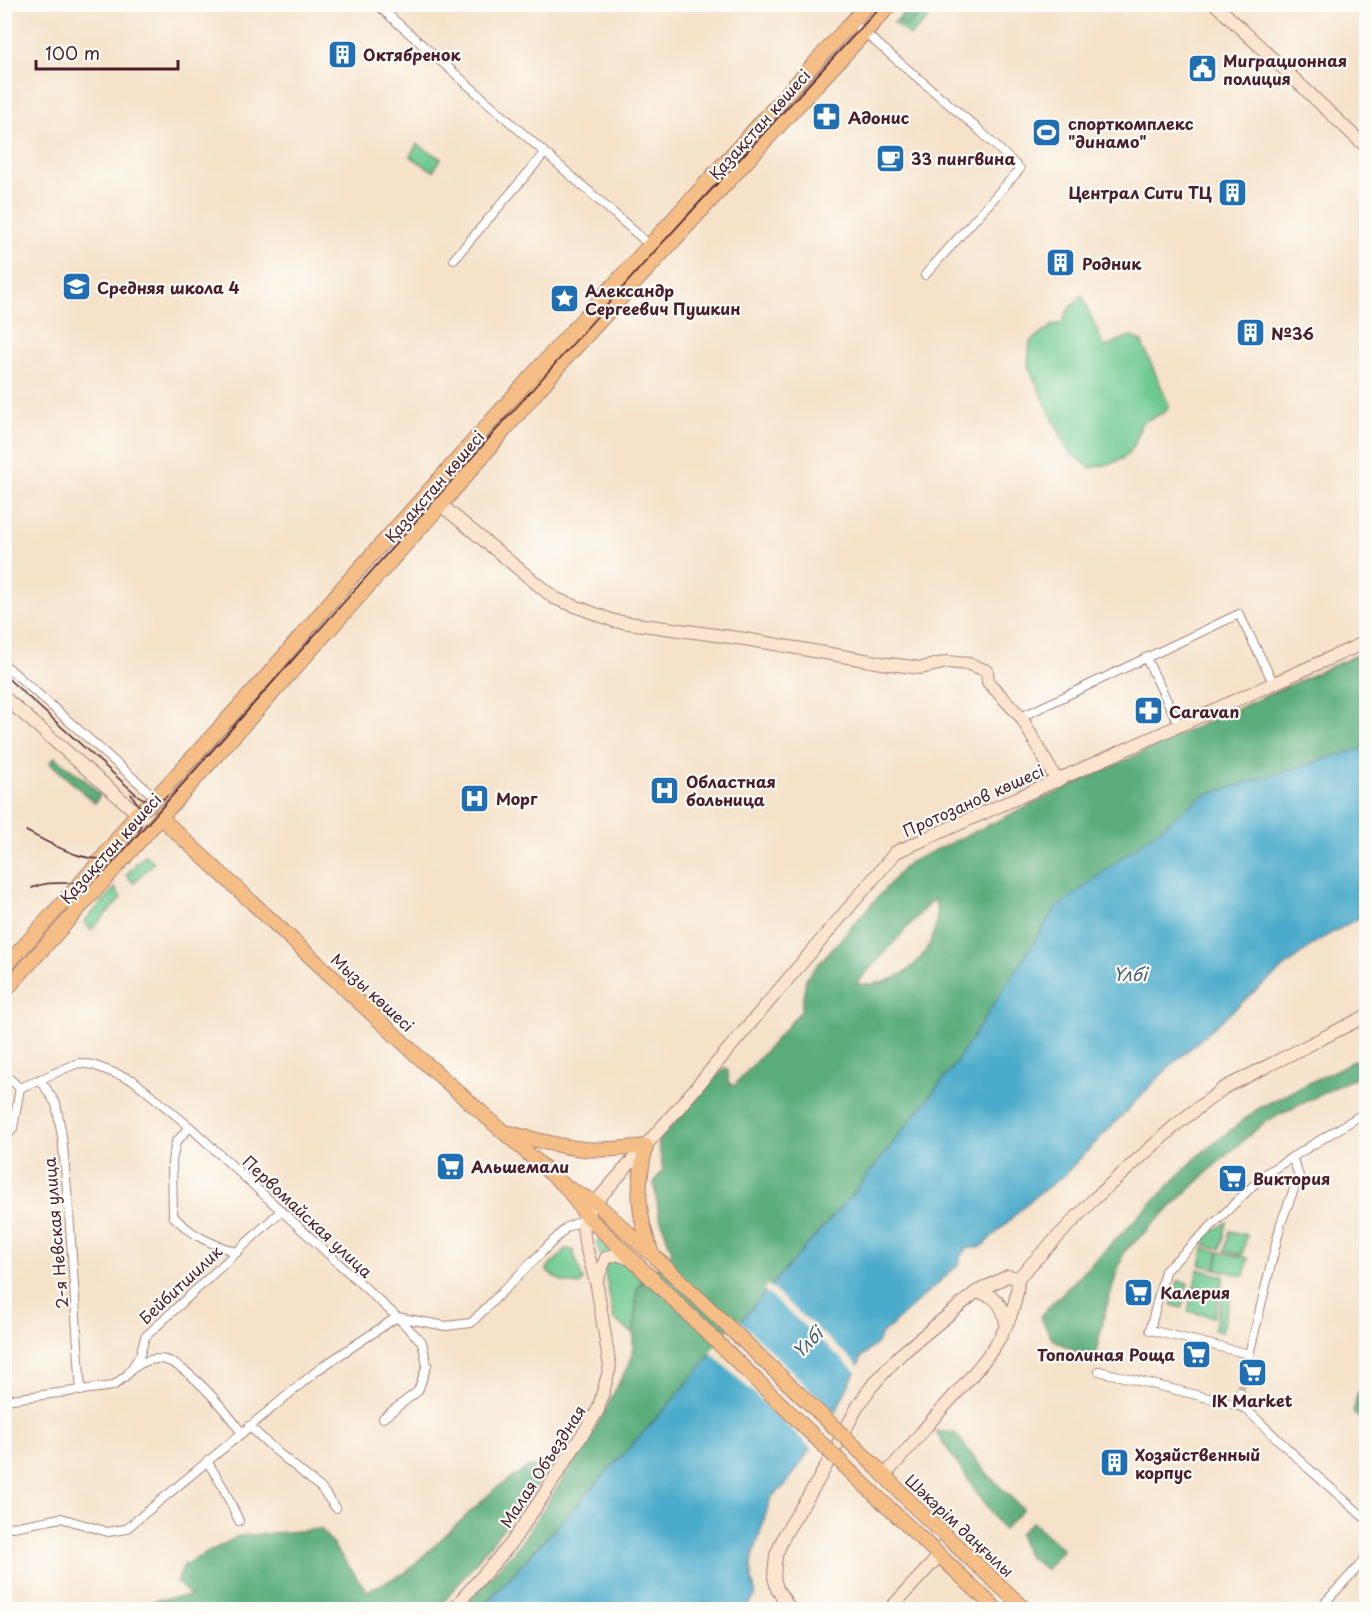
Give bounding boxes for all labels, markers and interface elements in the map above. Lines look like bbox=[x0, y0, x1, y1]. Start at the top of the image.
scale bar bbox=[36, 33, 178, 71]
building icon: Октябренок bbox=[326, 38, 358, 70]
text: 100 m bbox=[45, 39, 100, 66]
place label: Октябренок bbox=[363, 42, 461, 66]
place label: Миграционная полиция bbox=[1223, 48, 1347, 90]
public building icon: Миграционная полиция bbox=[1186, 53, 1218, 85]
street label: Қазақстан көшесі bbox=[703, 63, 815, 185]
pharmacy icon: Адонис bbox=[811, 101, 843, 133]
place label: Адонис bbox=[848, 105, 910, 129]
place label: спорткомплекс "динамо" bbox=[1068, 111, 1194, 153]
sports icon: спорткомплекс "динамо" bbox=[1031, 116, 1063, 148]
cafe icon: 33 пингвина bbox=[874, 142, 906, 174]
place label: 33 пингвина bbox=[911, 146, 1016, 170]
building icon: Централ Сити ТЦ bbox=[1217, 176, 1249, 208]
place label: Централ Сити ТЦ bbox=[1068, 180, 1212, 204]
building icon: Родник bbox=[1045, 247, 1077, 279]
place label: Родник bbox=[1082, 251, 1142, 275]
school or university icon: Средняя школа 4 bbox=[60, 271, 92, 303]
place label: Средняя школа 4 bbox=[97, 275, 239, 299]
place label: Александр Сергеевич Пушкин bbox=[585, 278, 741, 320]
place icon: Александр Сергеевич Пушкин bbox=[548, 283, 580, 315]
building icon: №36 bbox=[1234, 317, 1266, 349]
place label: №36 bbox=[1271, 321, 1314, 345]
street label: Қазақстан көшесі bbox=[379, 425, 489, 547]
pharmacy icon: Caravan bbox=[1132, 695, 1164, 727]
place label: Caravan bbox=[1169, 699, 1239, 723]
street label: Протозанов көшесі bbox=[898, 758, 1048, 842]
place label: Областная больница bbox=[686, 769, 776, 811]
hospital icon: Областная больница bbox=[649, 774, 681, 806]
hospital icon: Морг bbox=[459, 782, 491, 814]
place label: Морг bbox=[496, 786, 538, 810]
street label: Қазақстан көшесі bbox=[54, 787, 166, 909]
street label: Мызы көшесі bbox=[326, 947, 420, 1037]
water label: Үлбі bbox=[1113, 960, 1150, 987]
street label: Первомайская улица bbox=[238, 1149, 378, 1283]
supermarket icon: Альшемали bbox=[434, 1150, 466, 1182]
place label: Альшемали bbox=[470, 1154, 569, 1178]
street label: 2-я Невская улица bbox=[36, 1156, 74, 1310]
supermarket icon: Виктория bbox=[1216, 1162, 1248, 1194]
place label: Виктория bbox=[1253, 1166, 1330, 1190]
street label: Бейбитшилик bbox=[133, 1239, 227, 1329]
supermarket icon: Калерия bbox=[1123, 1276, 1155, 1308]
place label: Калерия bbox=[1160, 1280, 1230, 1304]
water label: Үлбі bbox=[785, 1318, 831, 1364]
supermarket icon: Тополиная Роща bbox=[1180, 1338, 1212, 1370]
place label: Тополиная Роща bbox=[1037, 1342, 1175, 1366]
supermarket icon: IK Market bbox=[1236, 1356, 1268, 1388]
place label: IK Market bbox=[1212, 1388, 1293, 1412]
street label: Малая Объездная bbox=[493, 1400, 591, 1532]
place label: Хозяйственный корпус bbox=[1135, 1442, 1260, 1484]
building icon: Хозяйственный корпус bbox=[1098, 1447, 1130, 1479]
street label: Шәкәрім даңғылы bbox=[900, 1468, 1020, 1582]

